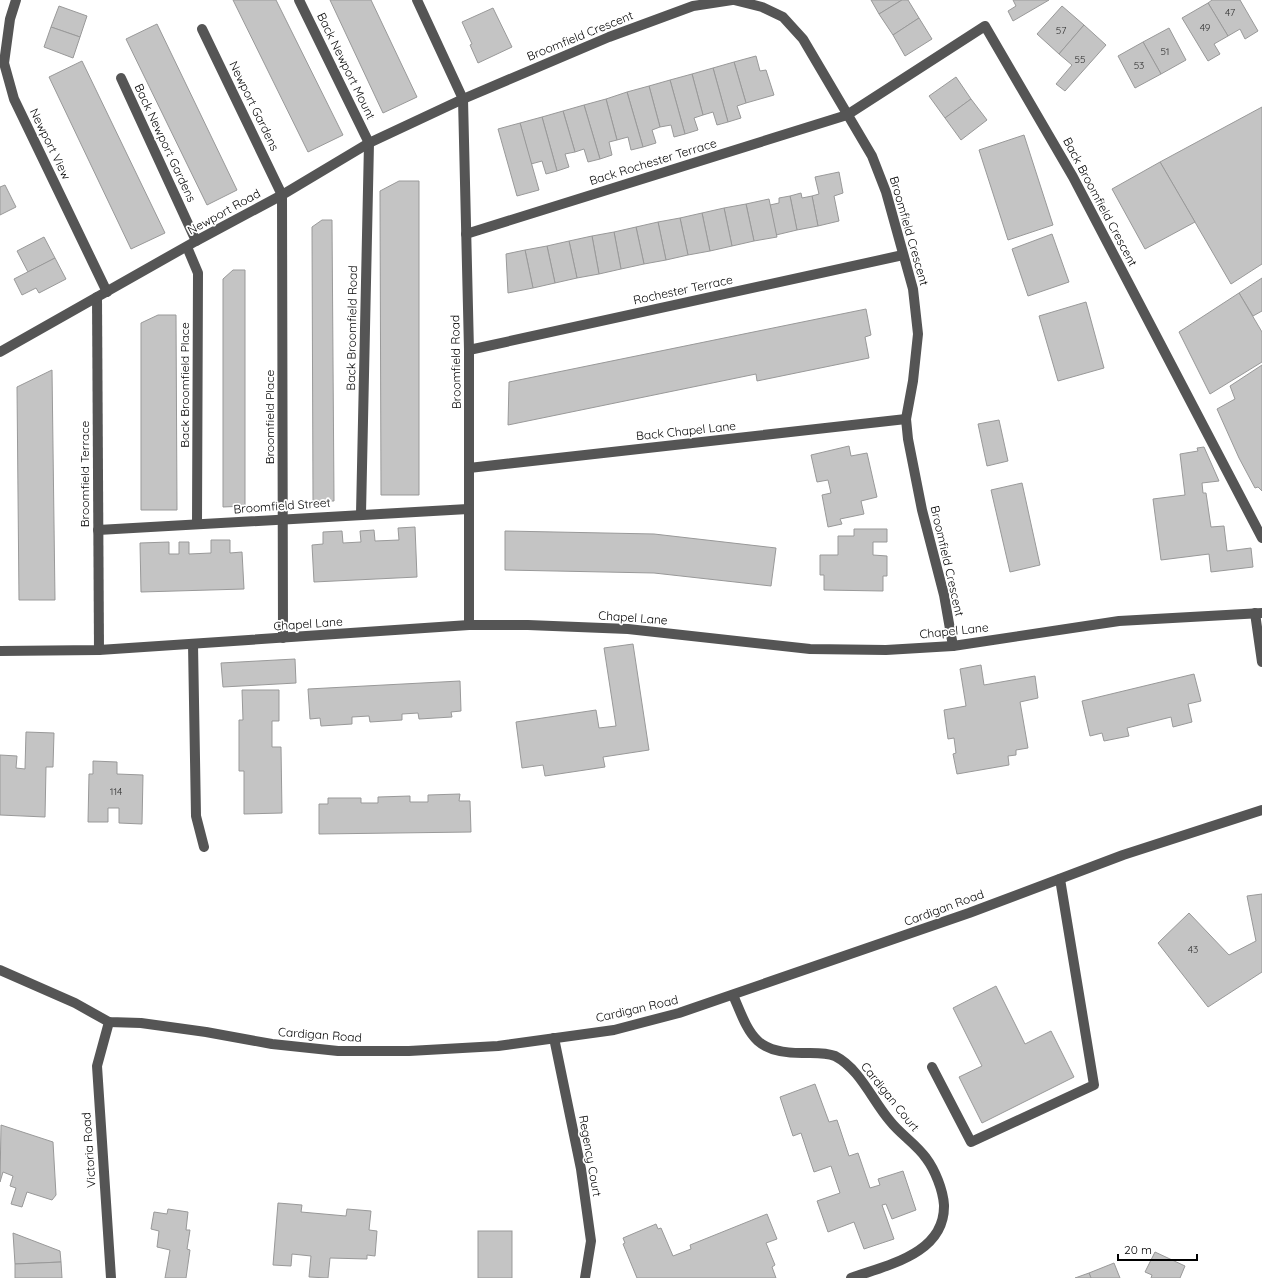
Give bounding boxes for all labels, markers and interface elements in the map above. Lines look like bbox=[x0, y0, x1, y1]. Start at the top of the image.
house number: 47 bbox=[1225, 6, 1235, 19]
street label: Broomfield Crescent bbox=[525, 7, 635, 64]
street label: Back Newport Mount bbox=[314, 10, 379, 122]
house number: 49 bbox=[1200, 21, 1211, 34]
house number: 57 bbox=[1056, 24, 1066, 37]
house number: 51 bbox=[1160, 45, 1170, 58]
house number: 55 bbox=[1075, 53, 1085, 66]
street label: Newport Gardens bbox=[226, 59, 283, 153]
house number: 53 bbox=[1134, 59, 1144, 72]
street label: Back Newport Gardens bbox=[131, 81, 200, 205]
street label: Newport View bbox=[27, 106, 74, 182]
street label: Back Rochester Terrace bbox=[587, 135, 719, 188]
street label: Back Broomfield Crescent bbox=[1060, 135, 1141, 269]
street label: Broomfield Crescent bbox=[887, 174, 932, 287]
street label: Newport Road bbox=[185, 185, 263, 238]
street label: Back Broomfield Road bbox=[343, 265, 360, 391]
street label: Rochester Terrace bbox=[632, 272, 734, 307]
street label: Broomfield Road bbox=[447, 315, 464, 409]
street label: Back Broomfield Place bbox=[177, 322, 192, 448]
street label: Broomfield Place bbox=[262, 369, 277, 464]
street label: Back Chapel Lane bbox=[635, 418, 737, 443]
street label: Broomfield Terrace bbox=[77, 421, 92, 527]
street label: Broomfield Street bbox=[233, 495, 331, 516]
street label: Broomfield Crescent bbox=[927, 504, 968, 618]
street label: Chapel Lane bbox=[598, 608, 668, 627]
street label: Chapel Lane bbox=[273, 614, 343, 633]
street label: Chapel Lane bbox=[919, 619, 989, 642]
house number: 114 bbox=[110, 785, 122, 798]
street label: Cardigan Road bbox=[902, 886, 986, 929]
house number: 43 bbox=[1188, 943, 1198, 956]
street label: Cardigan Road bbox=[594, 992, 679, 1025]
street label: Cardigan Road bbox=[278, 1024, 362, 1045]
street label: Cardigan Court bbox=[858, 1059, 923, 1134]
street label: Victoria Road bbox=[78, 1112, 99, 1188]
street label: Regency Court bbox=[576, 1114, 605, 1198]
scale bar bbox=[1118, 1236, 1197, 1262]
text: 20 m bbox=[1124, 1242, 1152, 1257]

